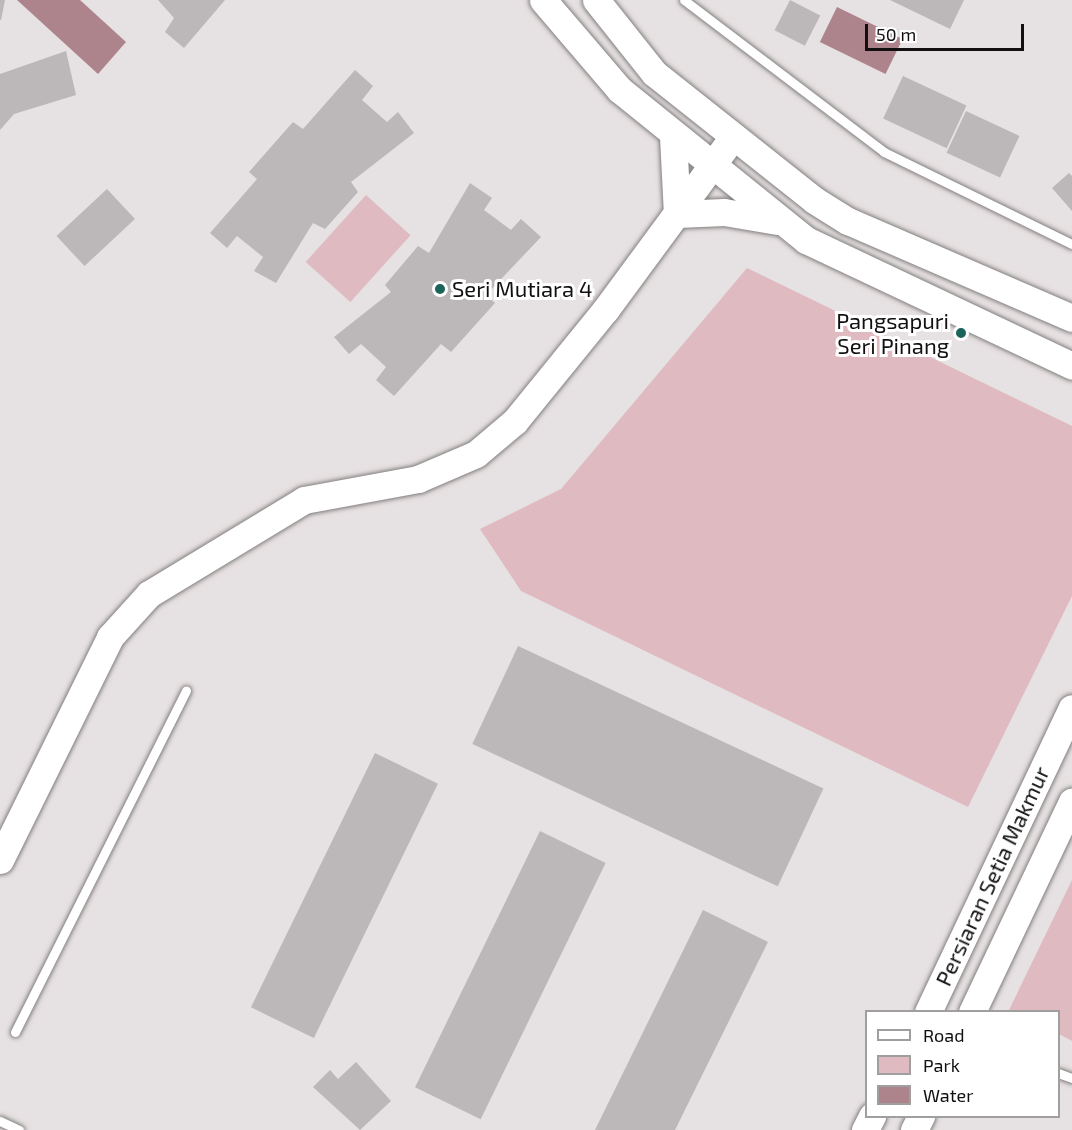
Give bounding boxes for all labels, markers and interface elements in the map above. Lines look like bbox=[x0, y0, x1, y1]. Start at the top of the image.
scale bar bbox=[868, 12, 1027, 50]
text: 50 m bbox=[876, 23, 916, 45]
place label: Seri Mutiara 4 bbox=[452, 276, 592, 302]
marker: Seri Mutiara 4 bbox=[433, 282, 447, 296]
place label: Pangsapuri Seri Pinang bbox=[836, 307, 949, 358]
marker: Pangsapuri Seri Pinang bbox=[954, 326, 968, 340]
street label: Persiaran Setia Makmur bbox=[930, 762, 1054, 990]
legend bbox=[865, 1010, 1060, 1118]
text: Road bbox=[923, 1024, 964, 1046]
text: Park bbox=[923, 1054, 960, 1076]
text: Water bbox=[923, 1084, 973, 1106]

